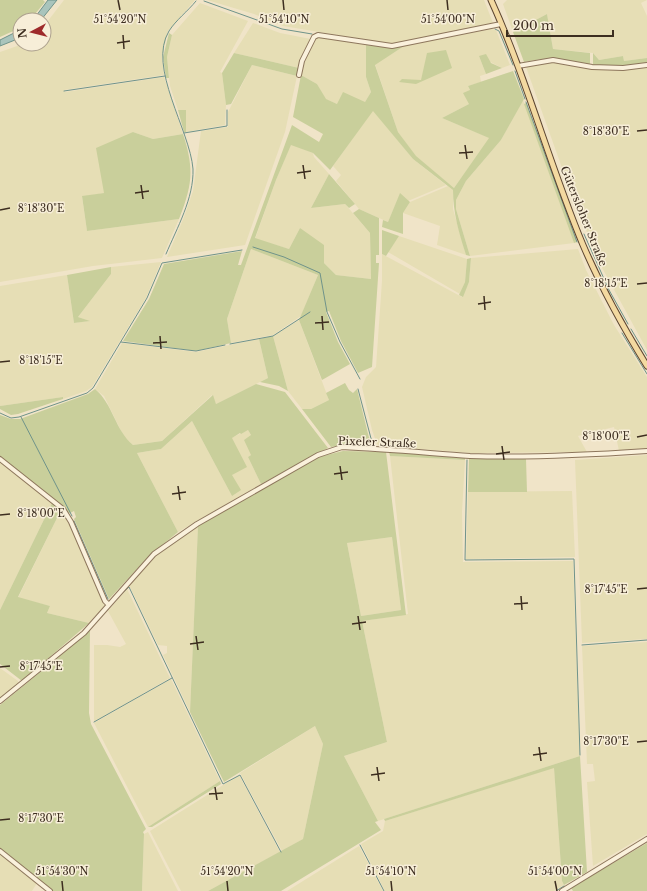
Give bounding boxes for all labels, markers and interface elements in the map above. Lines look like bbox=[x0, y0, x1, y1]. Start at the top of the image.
north arrow bbox=[12, 12, 52, 52]
scale bar bbox=[507, 12, 613, 38]
text: 51°54'20"N bbox=[94, 13, 146, 26]
text: 51°54'10"N bbox=[258, 13, 310, 26]
text: 51°54'00"N bbox=[421, 13, 475, 26]
text: 200 m bbox=[513, 18, 554, 33]
text: N bbox=[14, 27, 30, 39]
text: 8°18'30"E bbox=[583, 125, 629, 138]
street label: Gütersloher Straße bbox=[558, 164, 610, 268]
text: 8°18'30"E bbox=[18, 202, 64, 215]
text: 8°18'15"E bbox=[584, 277, 628, 290]
text: 8°18'15"E bbox=[19, 354, 63, 367]
text: 8°18'00"E bbox=[582, 430, 630, 443]
street label: Pixeler Straße bbox=[338, 434, 416, 450]
text: 8°18'00"E bbox=[17, 507, 65, 520]
text: 8°17'45"E bbox=[584, 583, 628, 596]
text: 8°17'45"E bbox=[19, 660, 63, 673]
text: 8°17'30"E bbox=[583, 735, 629, 748]
text: 8°17'30"E bbox=[18, 812, 64, 825]
text: 51°54'30"N bbox=[36, 865, 88, 878]
text: 51°54'20"N bbox=[201, 865, 253, 878]
text: 51°54'10"N bbox=[365, 865, 417, 878]
text: 51°54'00"N bbox=[528, 865, 582, 878]

